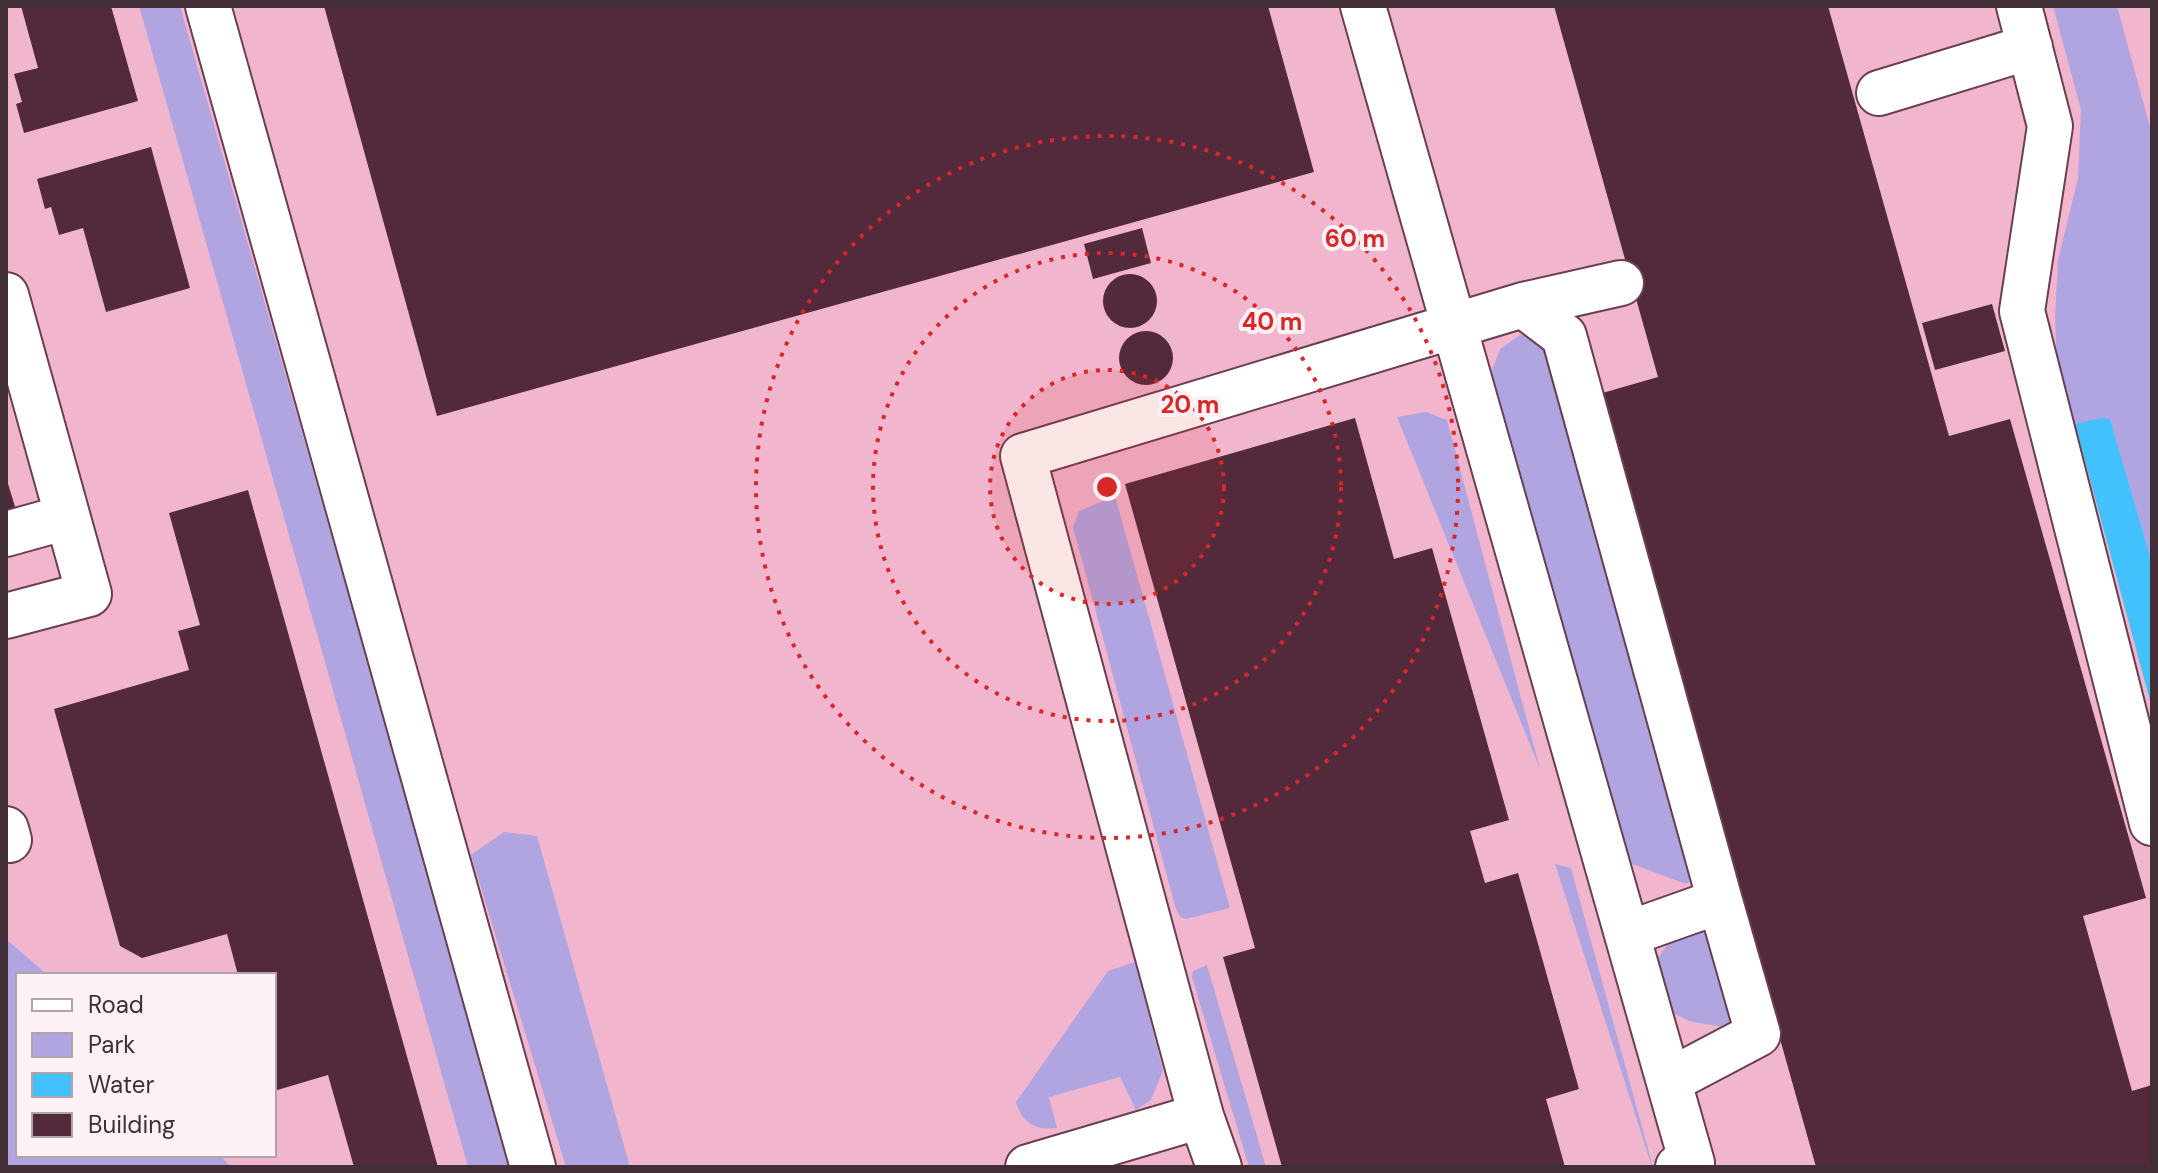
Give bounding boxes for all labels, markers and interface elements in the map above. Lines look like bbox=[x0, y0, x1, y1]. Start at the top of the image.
text: 60 m bbox=[1325, 223, 1385, 254]
text: 40 m bbox=[1242, 306, 1302, 337]
text: 20 m bbox=[1161, 389, 1219, 420]
centre of rings bbox=[1093, 473, 1121, 501]
legend bbox=[16, 973, 276, 1157]
text: Road bbox=[88, 989, 144, 1020]
text: Park bbox=[88, 1029, 135, 1060]
text: Water bbox=[88, 1069, 154, 1100]
text: Building bbox=[88, 1109, 175, 1140]

